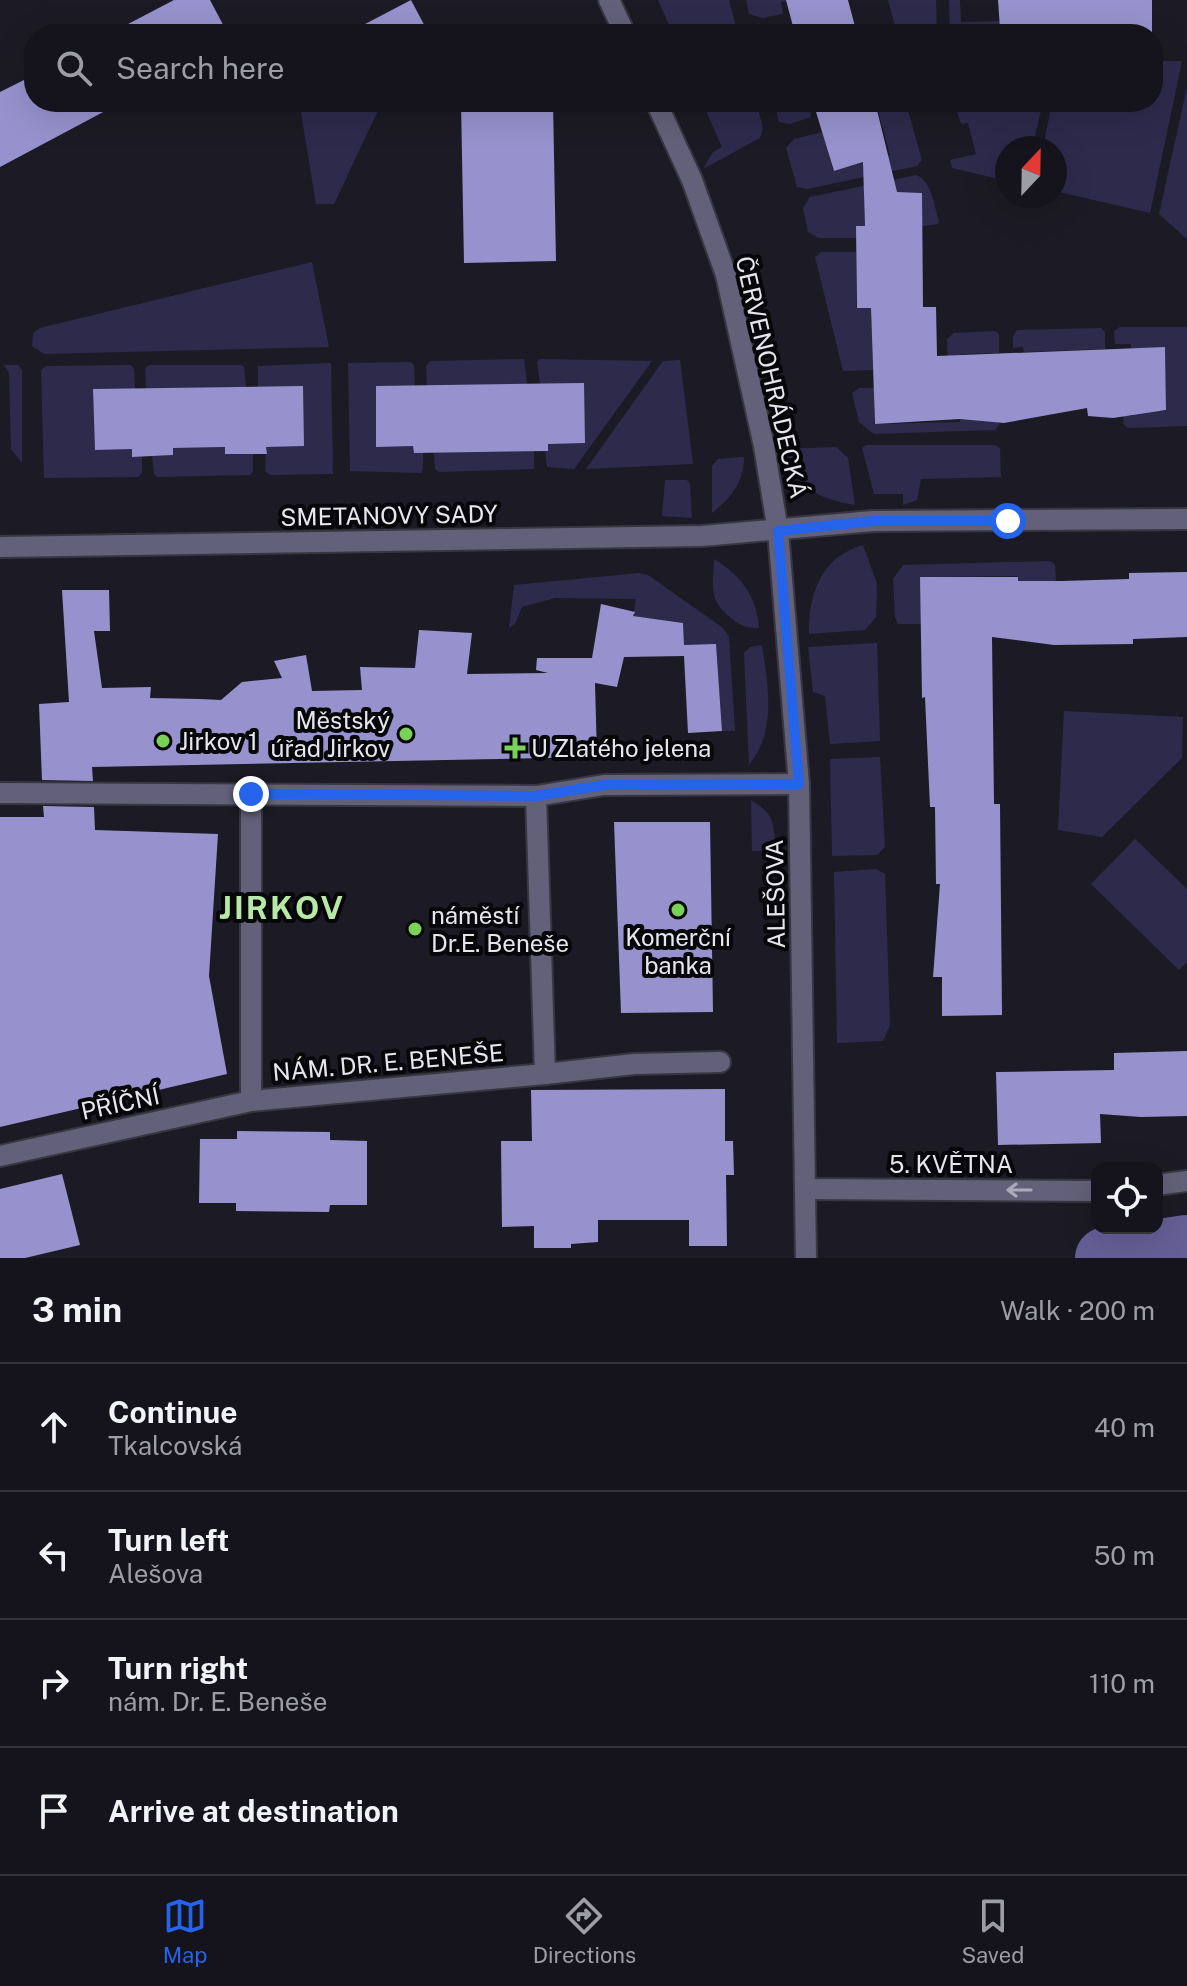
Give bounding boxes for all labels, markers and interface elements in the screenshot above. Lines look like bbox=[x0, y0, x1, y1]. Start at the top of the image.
search box bbox=[24, 24, 1163, 112]
icon: search bbox=[52, 46, 96, 90]
text: Search here bbox=[116, 50, 284, 86]
north arrow bbox=[995, 136, 1067, 208]
street label: ČERVENOHRÁDECKÁ bbox=[731, 253, 813, 501]
street label: SMETANOVY SADY bbox=[280, 499, 498, 531]
route start bbox=[990, 503, 1026, 539]
place label: Městský úřad Jirkov bbox=[270, 706, 390, 762]
marker: Městský úřad Jirkov bbox=[397, 725, 415, 743]
place label: Jirkov 1 bbox=[179, 727, 258, 755]
marker: Jirkov 1 bbox=[154, 732, 172, 750]
place label: U Zlatého jelena bbox=[531, 734, 711, 762]
marker: U Zlatého jelena bbox=[506, 739, 524, 757]
route end bbox=[233, 776, 269, 812]
street label: ALEŠOVA bbox=[760, 839, 790, 949]
district label: JIRKOV bbox=[219, 889, 345, 926]
place label: náměstí Dr.E. Beneše bbox=[431, 901, 569, 957]
marker: Komerční banka bbox=[669, 901, 687, 919]
marker: náměstí Dr.E. Beneše bbox=[406, 920, 424, 938]
place label: Komerční banka bbox=[625, 923, 732, 979]
street label: NÁM. DR. E. BENEŠE bbox=[271, 1038, 505, 1086]
street label: PŘÍČNÍ bbox=[78, 1081, 163, 1125]
street label: 5. KVĚTNA bbox=[889, 1150, 1013, 1178]
map controls bbox=[1091, 1162, 1163, 1234]
button: locate bbox=[1091, 1162, 1163, 1234]
one-way arrow bbox=[1006, 1182, 1033, 1198]
text: 3 min bbox=[32, 1290, 122, 1330]
text: Walk · 200 m bbox=[1000, 1295, 1155, 1326]
text: Continue bbox=[108, 1394, 238, 1430]
icon: ahead bbox=[32, 1405, 76, 1449]
text: 40 m bbox=[1094, 1412, 1155, 1443]
text: Tkalcovská bbox=[108, 1430, 242, 1461]
text: Turn left bbox=[108, 1522, 229, 1558]
icon: left bbox=[32, 1533, 76, 1577]
text: 50 m bbox=[1094, 1540, 1155, 1571]
text: Alešova bbox=[108, 1558, 203, 1589]
text: Turn right bbox=[108, 1650, 248, 1686]
icon: right bbox=[32, 1661, 76, 1705]
text: 110 m bbox=[1089, 1668, 1155, 1699]
text: nám. Dr. E. Beneše bbox=[108, 1686, 327, 1717]
icon: arrive bbox=[32, 1789, 76, 1833]
text: Arrive at destination bbox=[108, 1793, 399, 1829]
tab: Map bbox=[163, 1894, 207, 1968]
tab: Directions bbox=[533, 1894, 636, 1968]
tab: Saved bbox=[961, 1894, 1024, 1968]

